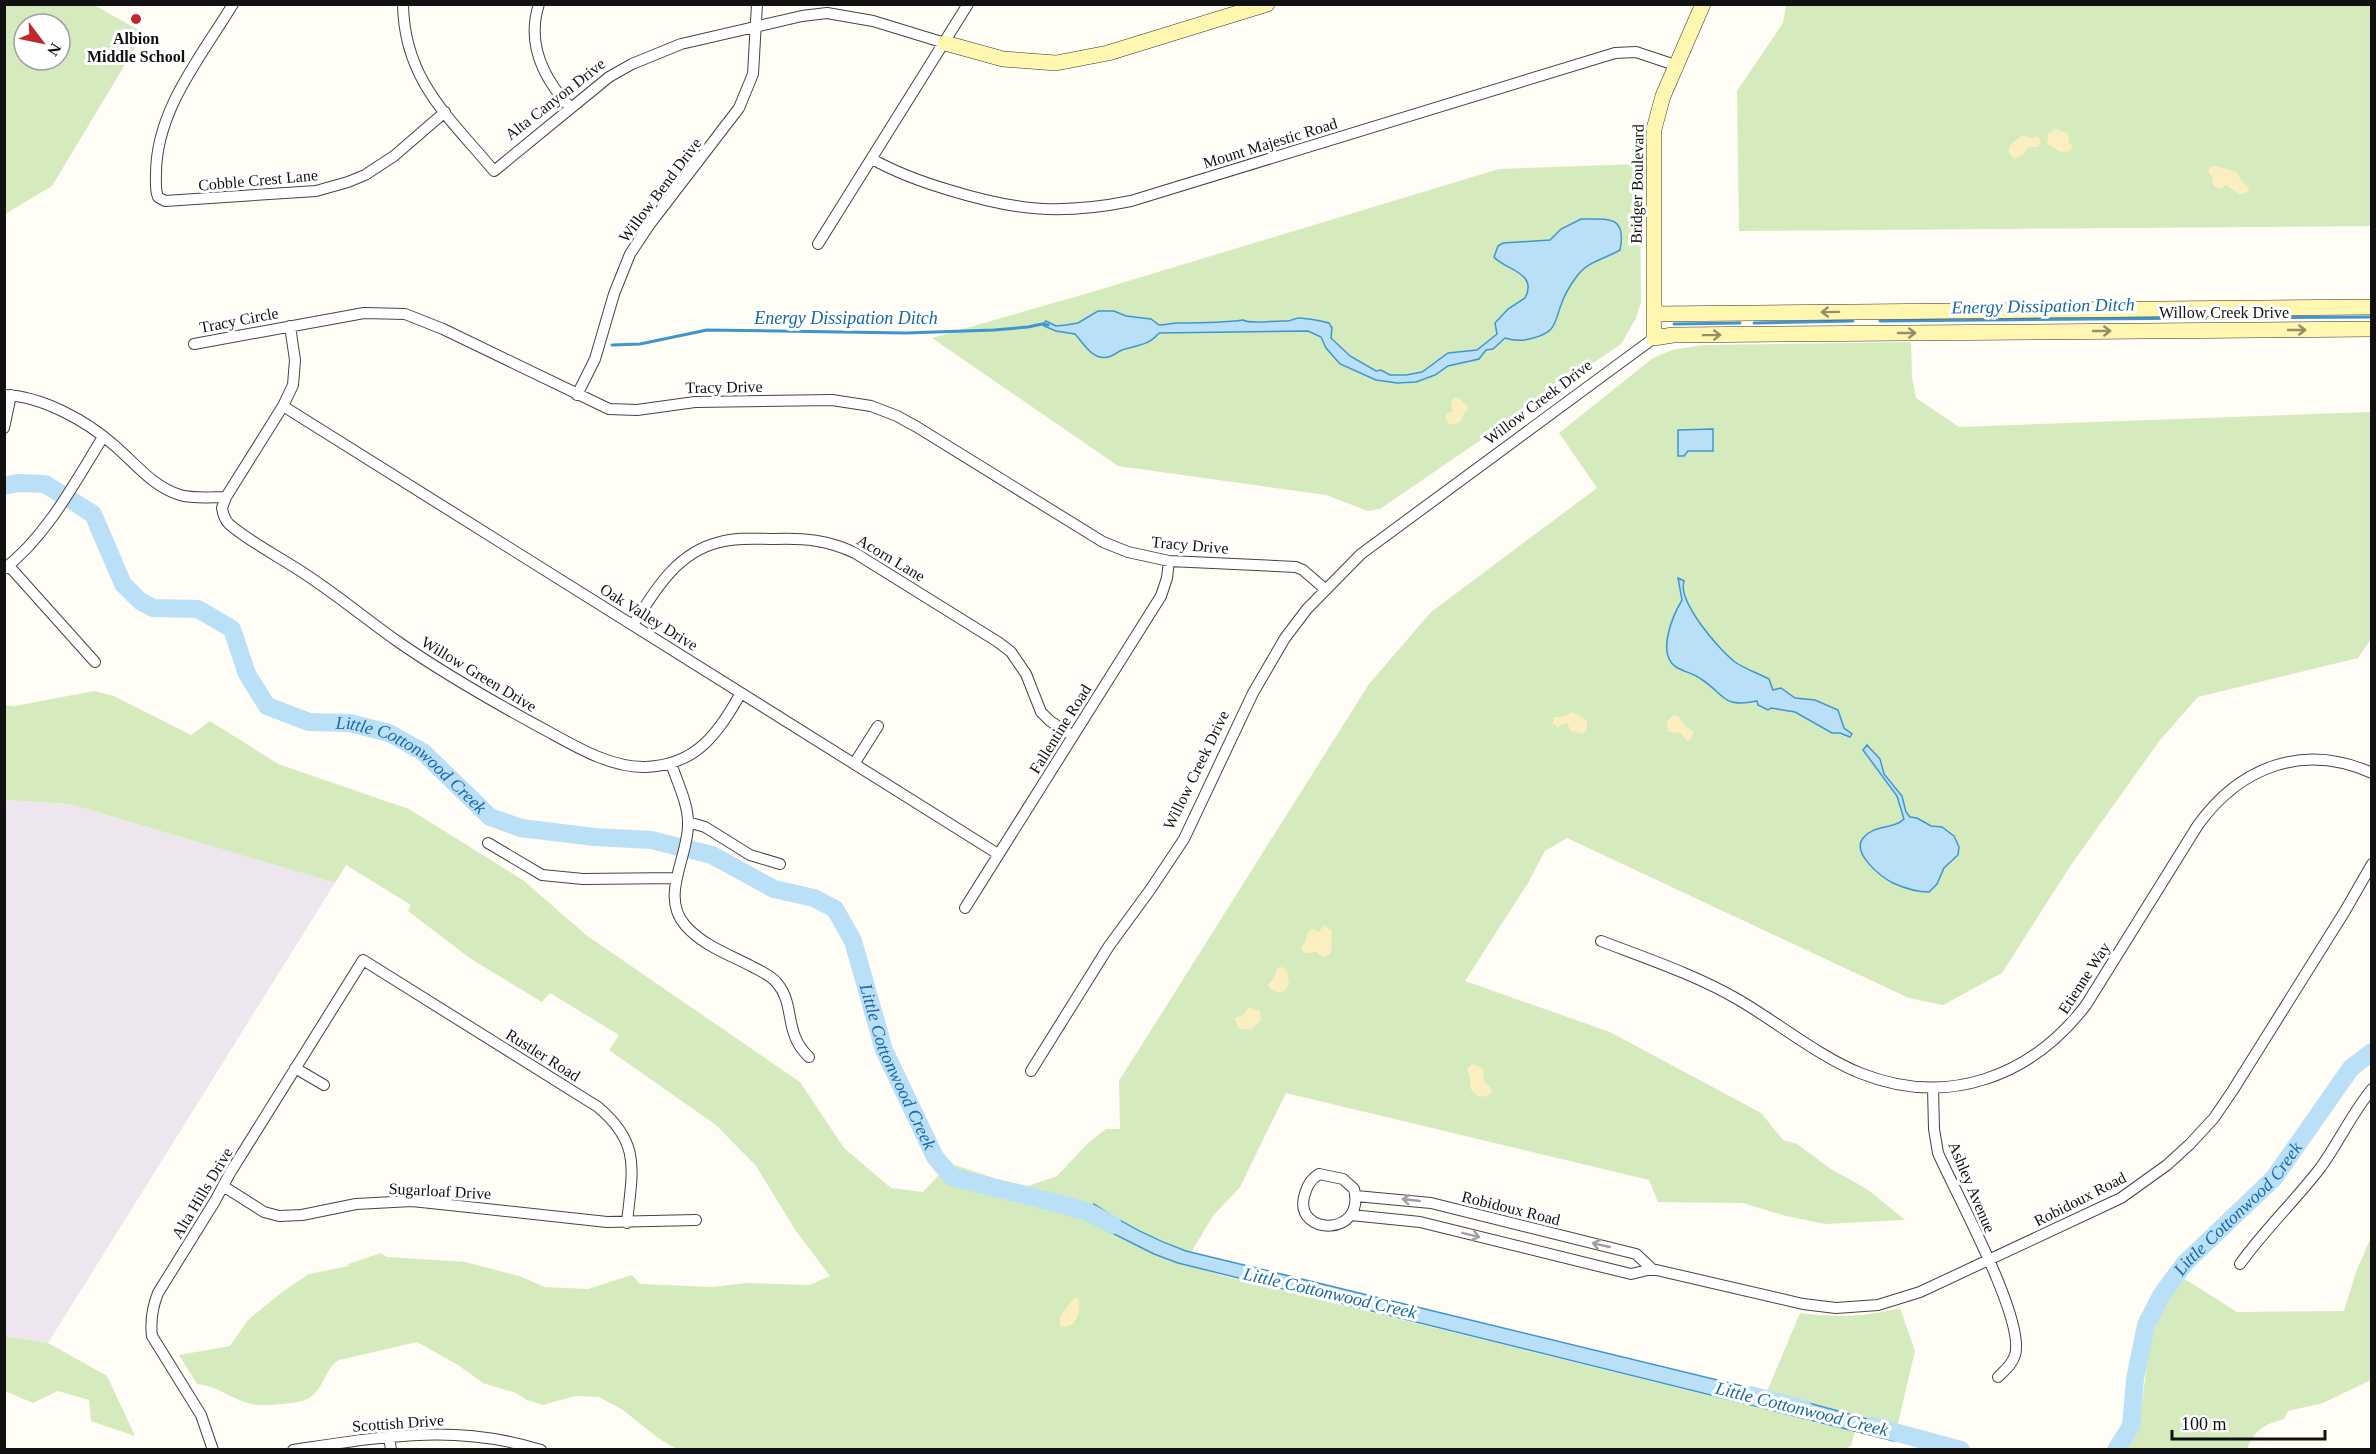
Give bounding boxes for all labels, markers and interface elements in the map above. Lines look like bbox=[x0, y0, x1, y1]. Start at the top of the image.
north arrow bbox=[12, 12, 72, 72]
marker: Albion Middle School bbox=[129, 12, 143, 26]
place label: Albion Middle School bbox=[87, 30, 186, 65]
text: N bbox=[44, 40, 65, 59]
street label: Alta Canyon Drive bbox=[502, 55, 609, 144]
street label: Mount Majestic Road bbox=[1201, 114, 1340, 172]
street label: Bridger Boulevard bbox=[1627, 124, 1648, 244]
street label: Willow Bend Drive bbox=[615, 135, 705, 245]
street label: Cobble Crest Lane bbox=[198, 166, 318, 194]
water label: Energy Dissipation Ditch bbox=[1950, 294, 2135, 318]
street label: Tracy Circle bbox=[198, 304, 280, 337]
street label: Willow Creek Drive bbox=[2159, 304, 2289, 321]
one-way arrow bbox=[1821, 306, 1841, 318]
water label: Energy Dissipation Ditch bbox=[753, 308, 938, 328]
one-way arrow bbox=[2286, 324, 2306, 336]
one-way arrow bbox=[2091, 325, 2111, 337]
one-way arrow bbox=[1896, 327, 1916, 339]
one-way arrow bbox=[1701, 329, 1721, 341]
street label: Willow Creek Drive bbox=[1481, 356, 1595, 448]
street label: Tracy Drive bbox=[685, 378, 763, 397]
street label: Acorn Lane bbox=[854, 531, 928, 585]
street label: Tracy Drive bbox=[1151, 533, 1229, 558]
street label: Oak Valley Drive bbox=[597, 580, 701, 655]
street label: Willow Green Drive bbox=[419, 633, 539, 715]
street label: Fallentine Road bbox=[1026, 681, 1094, 777]
street label: Willow Creek Drive bbox=[1160, 708, 1232, 832]
water label: Little Cottonwood Creek bbox=[335, 713, 491, 818]
street label: Etienne Way bbox=[2055, 939, 2114, 1017]
water label: Little Cottonwood Creek bbox=[855, 980, 940, 1154]
street label: Rustler Road bbox=[503, 1026, 583, 1084]
water label: Little Cottonwood Creek bbox=[2169, 1137, 2307, 1280]
street label: Ashley Avenue bbox=[1944, 1139, 1999, 1235]
street label: Alta Hills Drive bbox=[168, 1144, 236, 1242]
street label: Robidoux Road bbox=[2031, 1169, 2129, 1229]
street label: Sugarloaf Drive bbox=[388, 1180, 492, 1203]
street label: Robidoux Road bbox=[1460, 1188, 1562, 1228]
one-way arrow bbox=[1401, 1194, 1421, 1205]
one-way arrow bbox=[1461, 1230, 1480, 1242]
one-way arrow bbox=[1591, 1239, 1610, 1251]
water label: Little Cottonwood Creek bbox=[1240, 1263, 1420, 1323]
water label: Little Cottonwood Creek bbox=[1713, 1378, 1891, 1440]
scale bar bbox=[2172, 1403, 2325, 1441]
street label: Scottish Drive bbox=[352, 1411, 444, 1435]
text: 100 m bbox=[2181, 1414, 2227, 1434]

